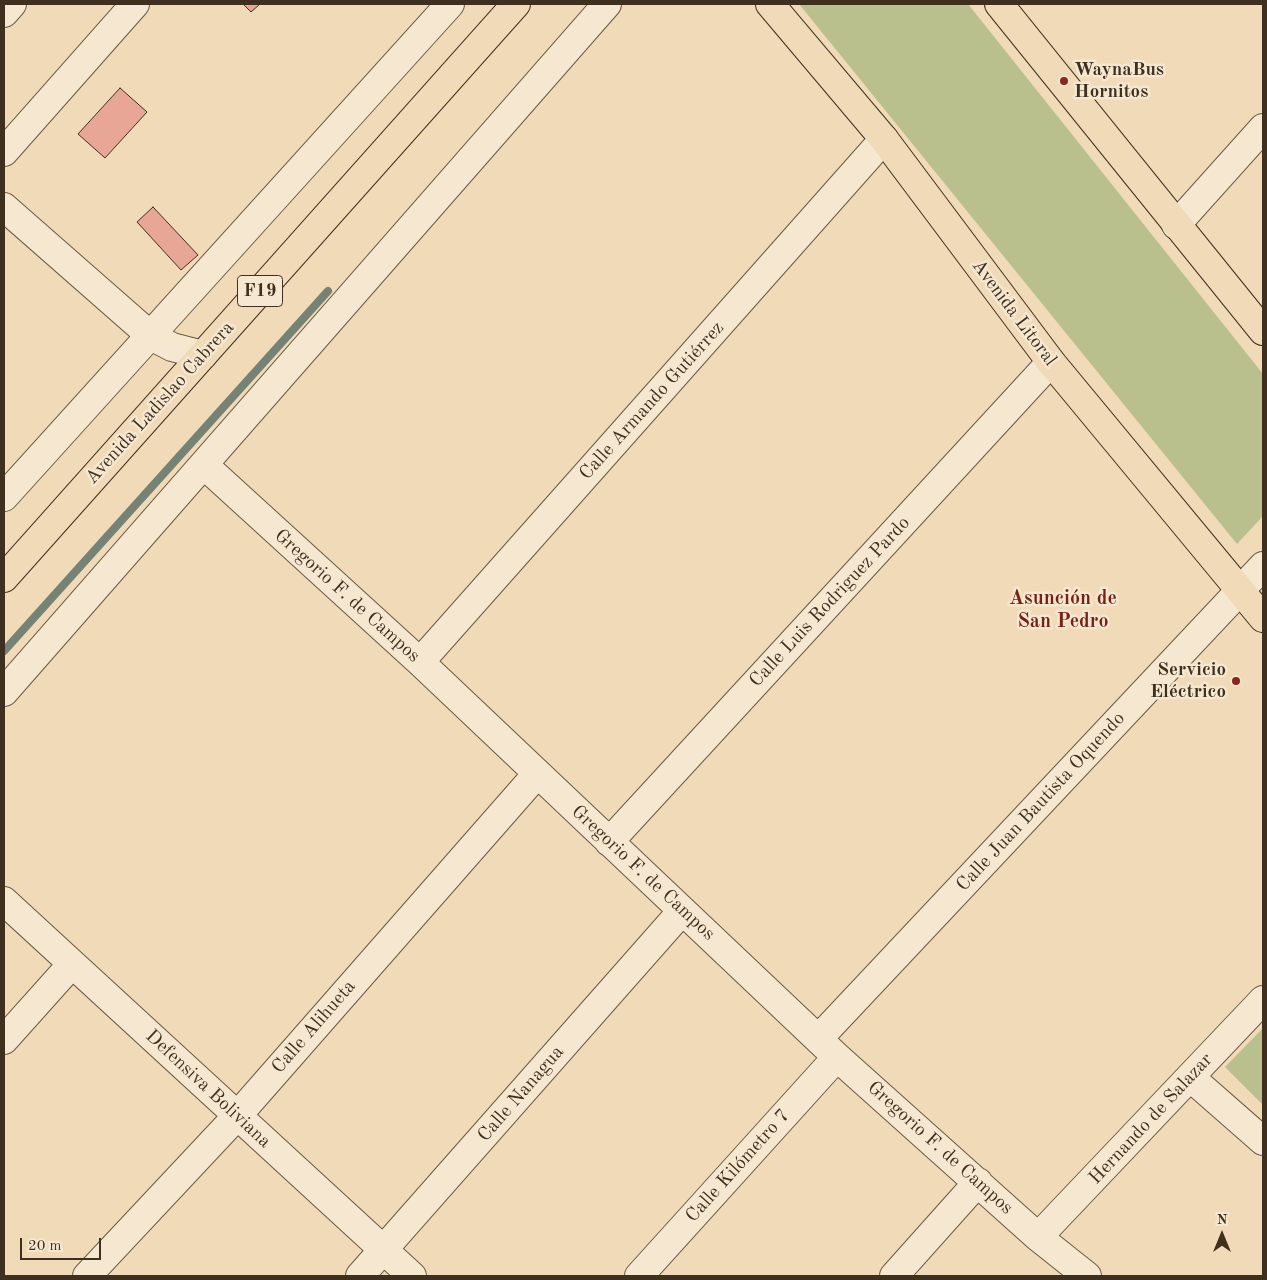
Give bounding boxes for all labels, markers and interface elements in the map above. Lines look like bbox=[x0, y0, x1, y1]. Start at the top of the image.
place label: WaynaBus Hornitos bbox=[1074, 59, 1164, 103]
marker: WaynaBus Hornitos bbox=[1058, 75, 1070, 87]
street label: Avenida Litoral bbox=[967, 255, 1061, 371]
road number: F19 bbox=[238, 276, 282, 306]
street label: Avenida Ladislao Cabrera bbox=[81, 317, 239, 489]
street label: Calle Armando Gutiérrez bbox=[575, 317, 729, 485]
street label: Calle Luis Rodriguez Pardo bbox=[745, 512, 915, 692]
street label: Gregorio F. de Campos bbox=[269, 525, 425, 667]
district label: Asunción de San Pedro bbox=[1009, 587, 1117, 634]
place label: Servicio Eléctrico bbox=[1150, 659, 1226, 703]
marker: Servicio Eléctrico bbox=[1230, 675, 1242, 687]
street label: Calle Juan Bautista Oquendo bbox=[952, 708, 1130, 896]
street label: Gregorio F. de Campos bbox=[566, 800, 720, 946]
street label: Calle Alihueta bbox=[267, 976, 361, 1078]
street label: Defensiva Boliviana bbox=[140, 1025, 276, 1153]
street label: Calle Nanagua bbox=[473, 1041, 569, 1147]
street label: Hernando de Salazar bbox=[1084, 1049, 1218, 1189]
street label: Gregorio F. de Campos bbox=[862, 1077, 1018, 1219]
street label: Calle Kilómetro 7 bbox=[681, 1105, 795, 1227]
north arrow bbox=[1197, 1210, 1247, 1260]
text: N bbox=[1217, 1213, 1227, 1227]
scale bar bbox=[22, 1228, 104, 1260]
text: 20 m bbox=[28, 1239, 62, 1254]

